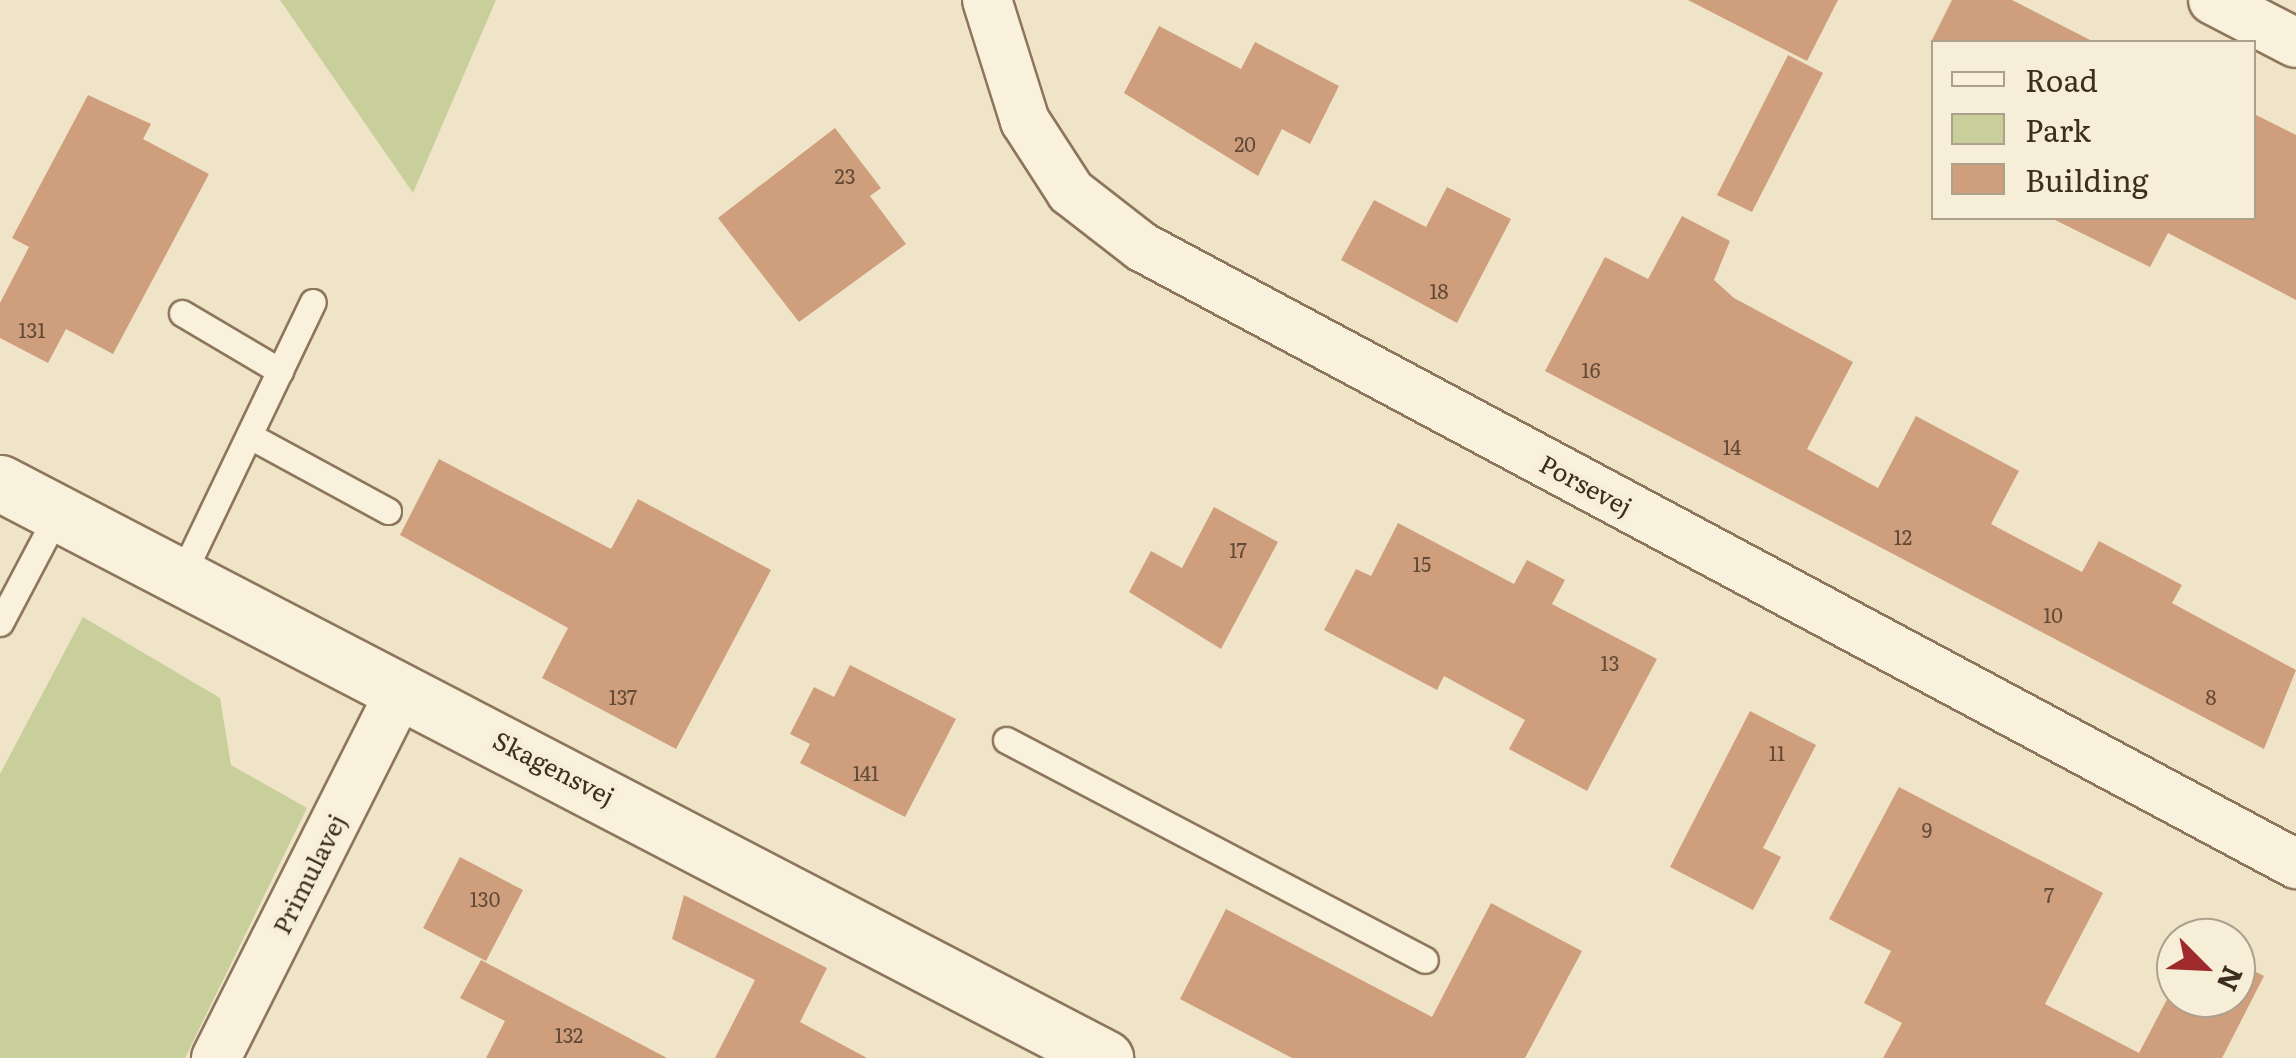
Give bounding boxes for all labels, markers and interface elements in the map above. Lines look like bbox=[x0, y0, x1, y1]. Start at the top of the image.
legend bbox=[1931, 40, 2256, 220]
text: Road bbox=[2025, 57, 2098, 101]
text: Park bbox=[2025, 107, 2091, 151]
house number: 20 bbox=[1234, 131, 1256, 155]
text: Building bbox=[2025, 157, 2149, 201]
house number: 23 bbox=[835, 163, 855, 187]
house number: 18 bbox=[1429, 278, 1449, 302]
house number: 131 bbox=[18, 317, 46, 341]
house number: 16 bbox=[1582, 357, 1600, 381]
house number: 14 bbox=[1723, 434, 1741, 458]
street label: Porsevej bbox=[1535, 448, 1637, 522]
house number: 12 bbox=[1894, 524, 1912, 548]
house number: 17 bbox=[1229, 537, 1247, 561]
house number: 15 bbox=[1413, 551, 1431, 575]
house number: 10 bbox=[2043, 602, 2063, 626]
house number: 13 bbox=[1601, 650, 1619, 674]
house number: 137 bbox=[609, 684, 637, 708]
house number: 8 bbox=[2205, 684, 2217, 708]
street label: Skagensvej bbox=[488, 725, 620, 811]
house number: 11 bbox=[1769, 740, 1785, 764]
house number: 141 bbox=[853, 760, 879, 784]
street label: Primulavej bbox=[266, 809, 352, 939]
house number: 9 bbox=[1922, 817, 1932, 841]
house number: 7 bbox=[2044, 882, 2054, 906]
house number: 130 bbox=[470, 886, 500, 910]
north arrow bbox=[2156, 918, 2256, 1018]
text: N bbox=[2208, 960, 2256, 999]
house number: 132 bbox=[555, 1022, 583, 1046]

